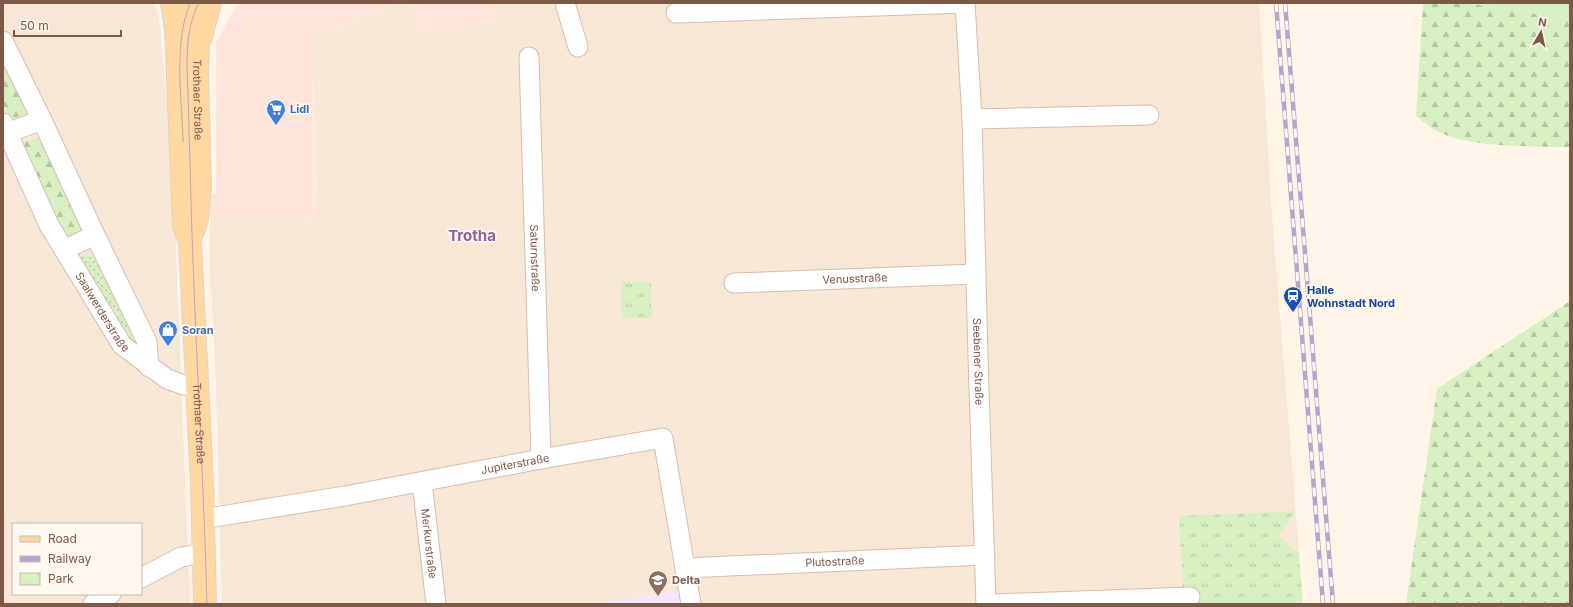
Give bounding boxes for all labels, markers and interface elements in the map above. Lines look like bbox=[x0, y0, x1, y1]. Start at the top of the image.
scale bar bbox=[14, 12, 121, 38]
north arrow bbox=[1521, 12, 1561, 52]
text: N bbox=[1537, 15, 1548, 30]
text: 50 m bbox=[20, 18, 49, 33]
street label: Trothaer Straße bbox=[190, 59, 206, 140]
supermarket icon: Lidl bbox=[265, 98, 287, 126]
place label: Lidl bbox=[290, 102, 309, 116]
street label: Saturnstraße bbox=[527, 224, 543, 292]
district label: Trotha bbox=[448, 226, 496, 245]
street label: Saalwerderstraße bbox=[72, 269, 132, 355]
street label: Venusstraße bbox=[822, 270, 888, 287]
place label: Halle Wohnstadt Nord bbox=[1307, 283, 1395, 310]
station icon: Halle Wohnstadt Nord bbox=[1282, 285, 1304, 313]
street label: Seebener Straße bbox=[970, 318, 987, 406]
shop icon: Soran bbox=[157, 319, 179, 347]
place label: Soran bbox=[182, 323, 214, 337]
street label: Trothaer Straße bbox=[190, 382, 208, 464]
street label: Jupiterstraße bbox=[480, 451, 550, 477]
street label: Merkurstraße bbox=[418, 508, 440, 579]
legend bbox=[12, 523, 142, 595]
text: Road bbox=[48, 531, 77, 546]
text: Railway bbox=[48, 551, 92, 566]
street label: Plutostraße bbox=[805, 553, 865, 570]
school or university icon: Delta bbox=[647, 569, 669, 597]
text: Park bbox=[48, 571, 74, 586]
place label: Delta bbox=[672, 573, 700, 587]

